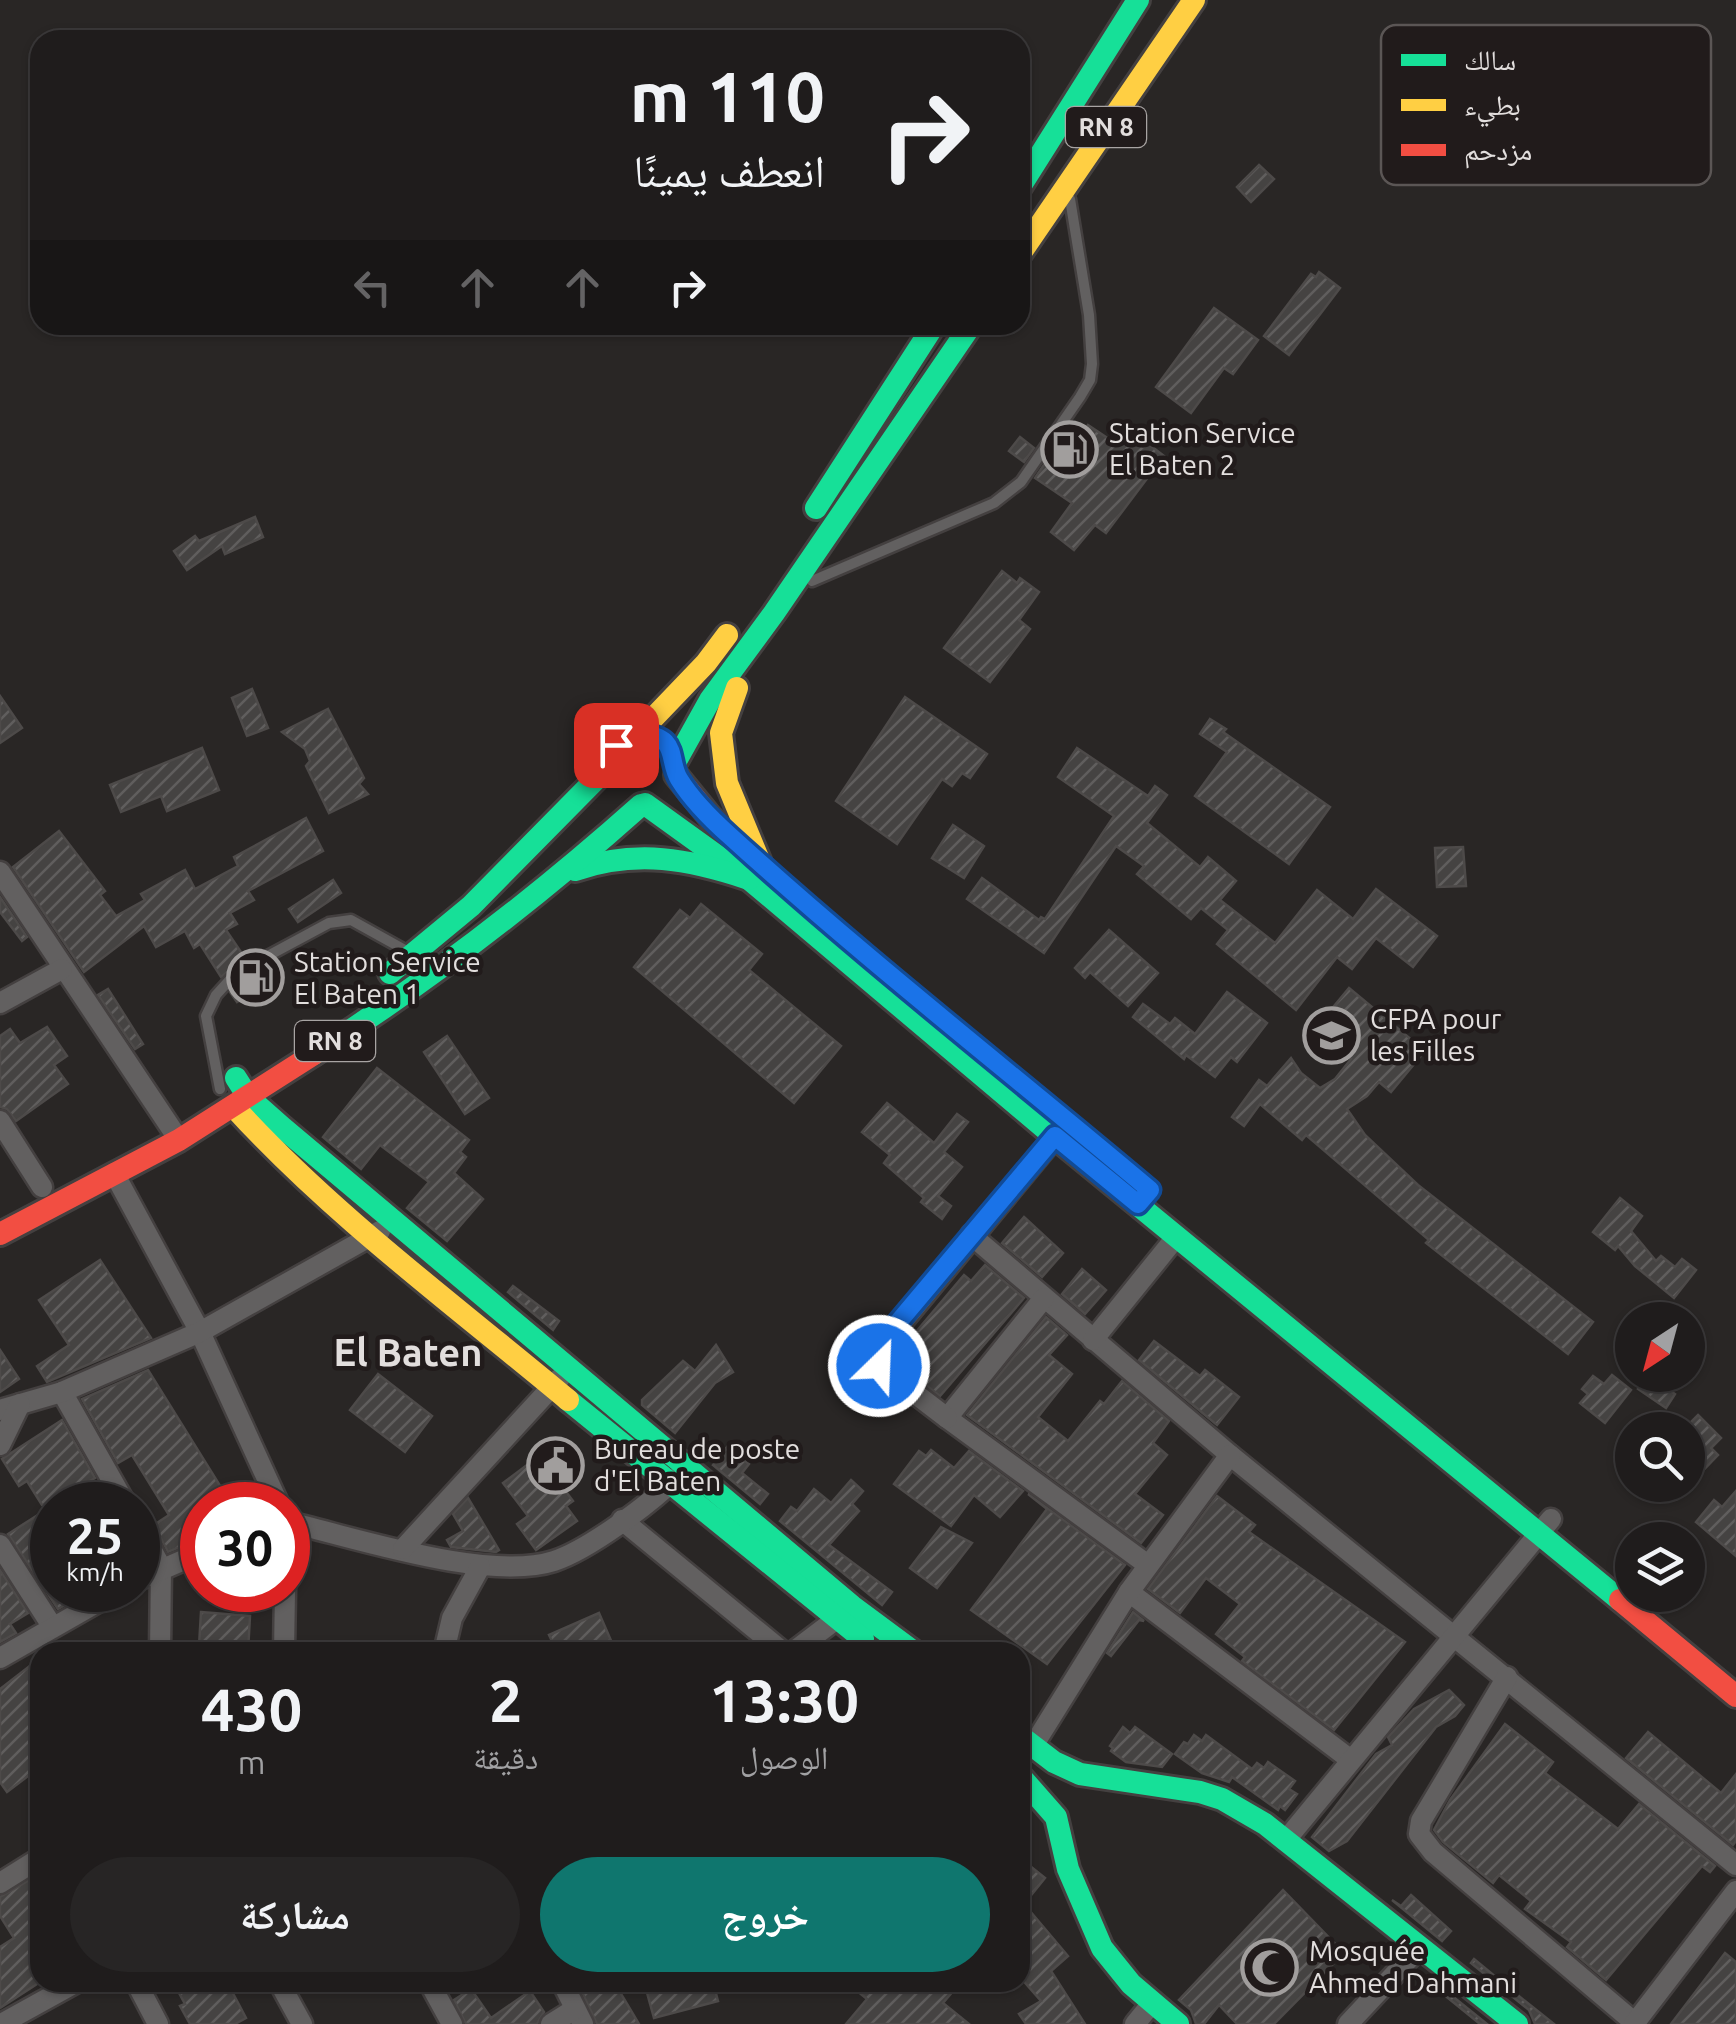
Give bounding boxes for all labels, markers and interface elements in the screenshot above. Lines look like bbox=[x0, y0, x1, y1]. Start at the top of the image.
legend bbox=[1381, 25, 1711, 185]
text: سالك bbox=[1464, 44, 1516, 75]
text: 110 m bbox=[630, 57, 825, 135]
icon: right bbox=[860, 70, 990, 200]
text: بطيء bbox=[1464, 89, 1521, 128]
road number: RN 8 bbox=[1066, 107, 1146, 147]
text: مزدحم bbox=[1464, 134, 1532, 169]
text: انعطف يمينًا bbox=[633, 145, 825, 196]
icon: left bbox=[345, 260, 400, 315]
icon: ahead bbox=[450, 260, 505, 315]
icon: ahead bbox=[555, 260, 610, 315]
icon: right bbox=[660, 260, 715, 315]
place label: Station Service El Baten 2 bbox=[1109, 417, 1296, 480]
fuel station icon: Station Service El Baten 2 bbox=[1040, 419, 1100, 479]
pin bbox=[574, 703, 659, 788]
icon: arrive bbox=[589, 718, 644, 773]
place label: Station Service El Baten 1 bbox=[294, 946, 481, 1009]
fuel station icon: Station Service El Baten 1 bbox=[225, 948, 285, 1008]
place label: CFPA pour les Filles bbox=[1370, 1003, 1502, 1066]
school or university icon: CFPA pour les Filles bbox=[1301, 1005, 1361, 1065]
road number: RN 8 bbox=[295, 1021, 375, 1061]
north arrow bbox=[1615, 1302, 1705, 1392]
map controls bbox=[1615, 1302, 1705, 1612]
position arrow bbox=[827, 1314, 931, 1418]
district label: El Baten bbox=[334, 1331, 482, 1373]
button: search bbox=[1615, 1412, 1705, 1502]
place label: Bureau de poste d'El Baten bbox=[594, 1433, 800, 1496]
public building icon: Bureau de poste d'El Baten bbox=[525, 1435, 585, 1495]
speed limit sign: 30 bbox=[180, 1482, 310, 1612]
text: 25 bbox=[67, 1507, 123, 1563]
button: layers bbox=[1615, 1522, 1705, 1612]
text: km/h bbox=[66, 1558, 124, 1586]
text: 2 bbox=[489, 1666, 523, 1733]
text: 13:30 bbox=[709, 1666, 859, 1733]
text: 430 bbox=[201, 1675, 302, 1742]
text: دقيقة bbox=[473, 1739, 538, 1775]
text: الوصول bbox=[740, 1739, 828, 1775]
text: m bbox=[238, 1744, 265, 1780]
button: مشاركة bbox=[70, 1857, 520, 1972]
button: خروج bbox=[540, 1857, 990, 1972]
place label: Mosquée Ahmed Dahmani bbox=[1309, 1935, 1517, 1998]
mosque icon: Mosquée Ahmed Dahmani bbox=[1240, 1937, 1300, 1997]

